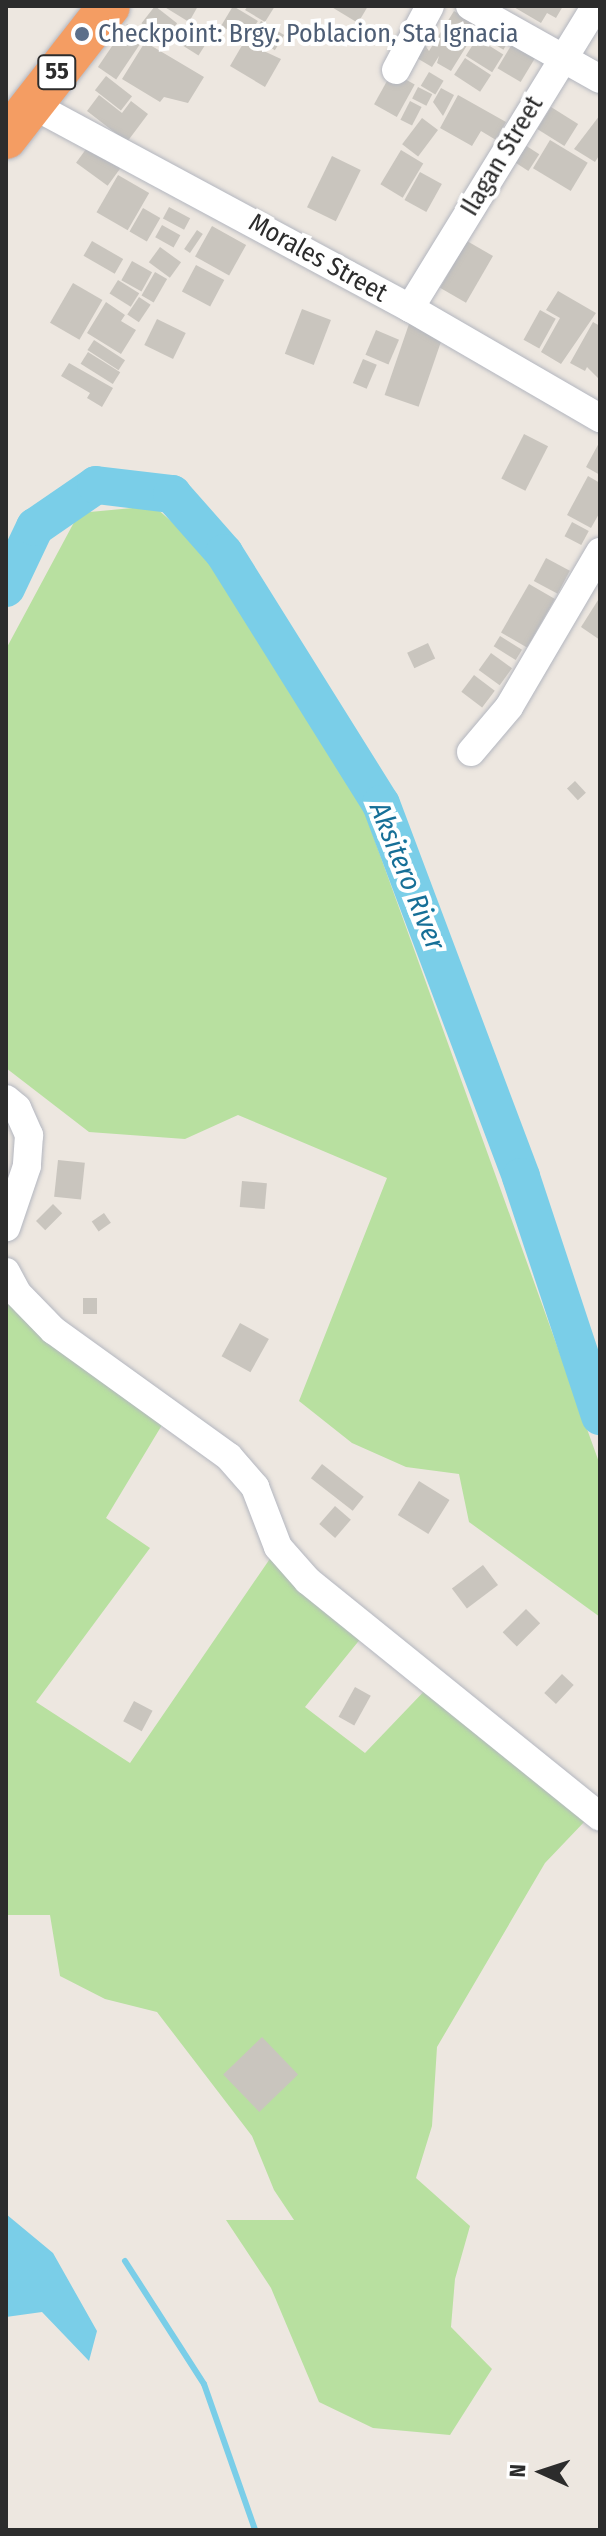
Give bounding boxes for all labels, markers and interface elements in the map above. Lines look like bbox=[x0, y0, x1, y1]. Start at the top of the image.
place label: Checkpoint: Brgy. Poblacion, Sta Ignacia bbox=[98, 18, 518, 50]
marker: Checkpoint: Brgy. Poblacion, Sta Ignacia bbox=[73, 25, 91, 43]
road number: 55 bbox=[37, 52, 77, 92]
street label: Ilagan Street bbox=[454, 90, 550, 222]
street label: Morales Street bbox=[243, 207, 393, 309]
water label: Aksitero River bbox=[362, 797, 452, 955]
north arrow bbox=[502, 2432, 582, 2512]
text: N bbox=[504, 2463, 531, 2478]

